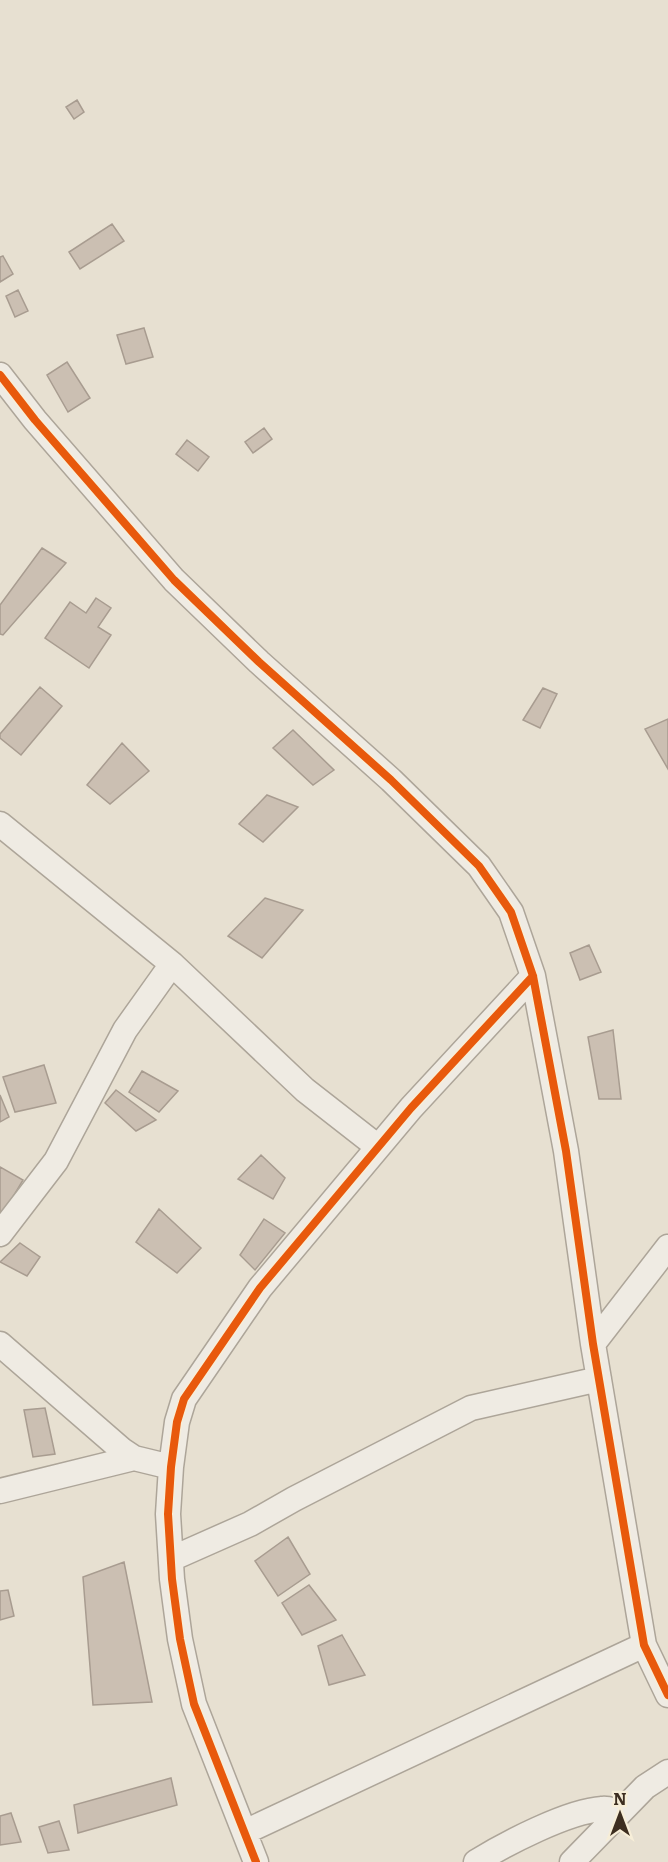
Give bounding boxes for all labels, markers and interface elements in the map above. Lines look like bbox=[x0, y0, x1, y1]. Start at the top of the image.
north arrow bbox=[590, 1784, 650, 1844]
text: N bbox=[613, 1786, 627, 1810]

